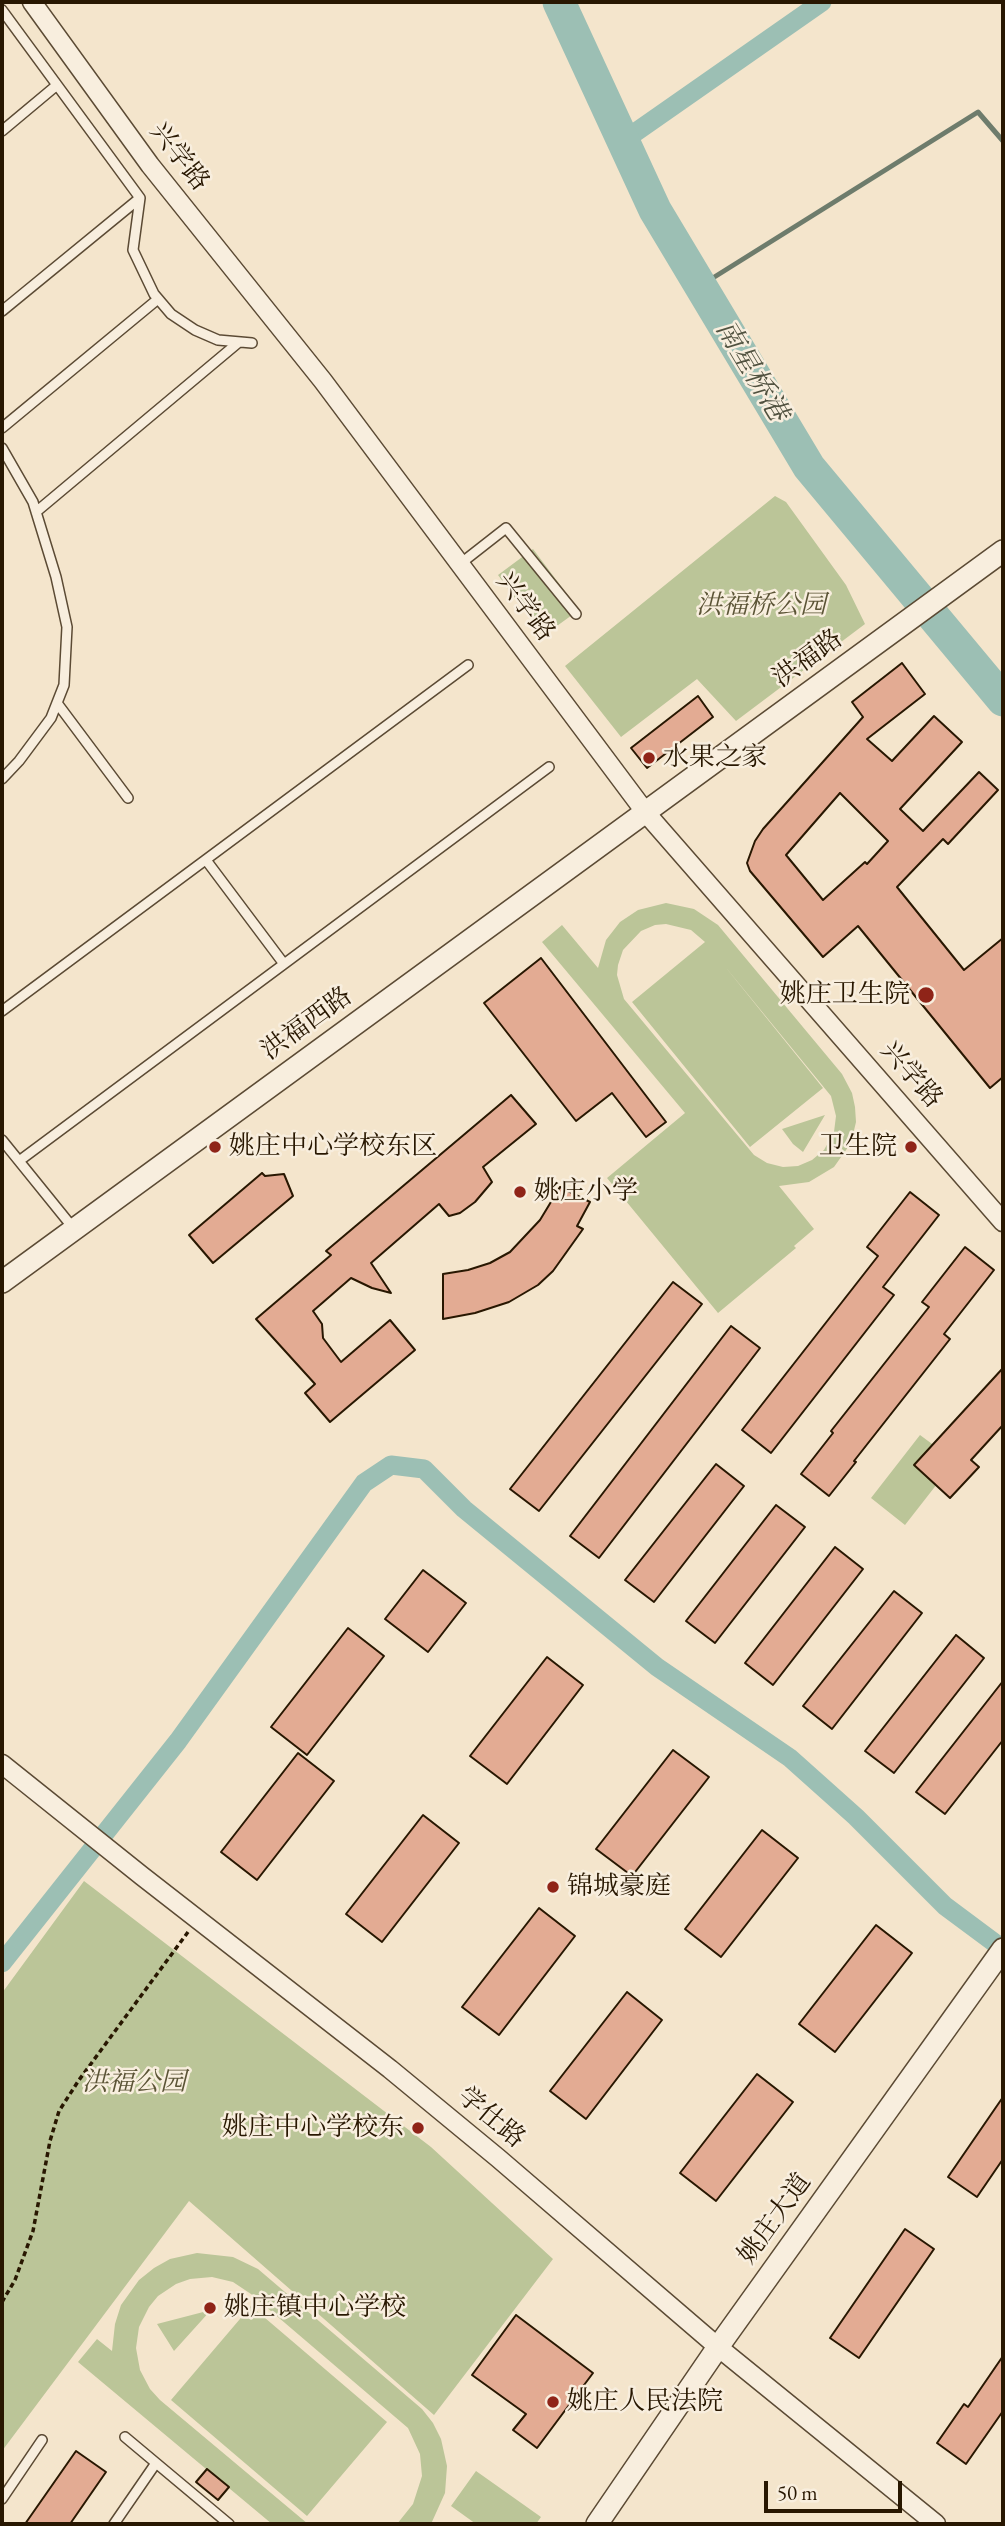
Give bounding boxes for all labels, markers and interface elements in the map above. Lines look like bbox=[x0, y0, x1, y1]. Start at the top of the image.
street label: 兴学路 bbox=[143, 117, 215, 197]
water label: 南星桥港 bbox=[708, 314, 794, 428]
street label: 兴学路 bbox=[489, 566, 561, 648]
park label: 洪福桥公园 bbox=[696, 590, 826, 622]
street label: 洪福路 bbox=[767, 623, 849, 695]
place label: 水果之家 bbox=[663, 742, 767, 774]
marker: 水果之家 bbox=[641, 750, 657, 766]
place label: 姚庄卫生院 bbox=[780, 979, 910, 1011]
street label: 洪福西路 bbox=[256, 981, 358, 1067]
marker: 姚庄卫生院 bbox=[916, 985, 936, 1005]
street label: 兴学路 bbox=[874, 1035, 948, 1115]
place label: 姚庄中心学校东区 bbox=[229, 1131, 437, 1163]
place label: 卫生院 bbox=[819, 1131, 897, 1163]
marker: 姚庄中心学校东区 bbox=[207, 1139, 223, 1155]
marker: 卫生院 bbox=[903, 1139, 919, 1155]
place label: 姚庄小学 bbox=[534, 1176, 638, 1208]
marker: 姚庄小学 bbox=[512, 1184, 528, 1200]
place label: 锦城豪庭 bbox=[567, 1871, 671, 1903]
marker: 锦城豪庭 bbox=[545, 1879, 561, 1895]
park label: 洪福公园 bbox=[82, 2067, 186, 2099]
street label: 学仕路 bbox=[451, 2081, 531, 2155]
place label: 姚庄中心学校东 bbox=[222, 2112, 404, 2144]
marker: 姚庄中心学校东 bbox=[410, 2120, 426, 2136]
street label: 姚庄大道 bbox=[732, 2168, 818, 2270]
place label: 姚庄镇中心学校 bbox=[224, 2292, 406, 2324]
marker: 姚庄镇中心学校 bbox=[202, 2300, 218, 2316]
place label: 姚庄人民法院 bbox=[567, 2386, 723, 2418]
marker: 姚庄人民法院 bbox=[545, 2394, 561, 2410]
scale bar bbox=[767, 2466, 905, 2510]
text: 50 m bbox=[777, 2479, 818, 2506]

